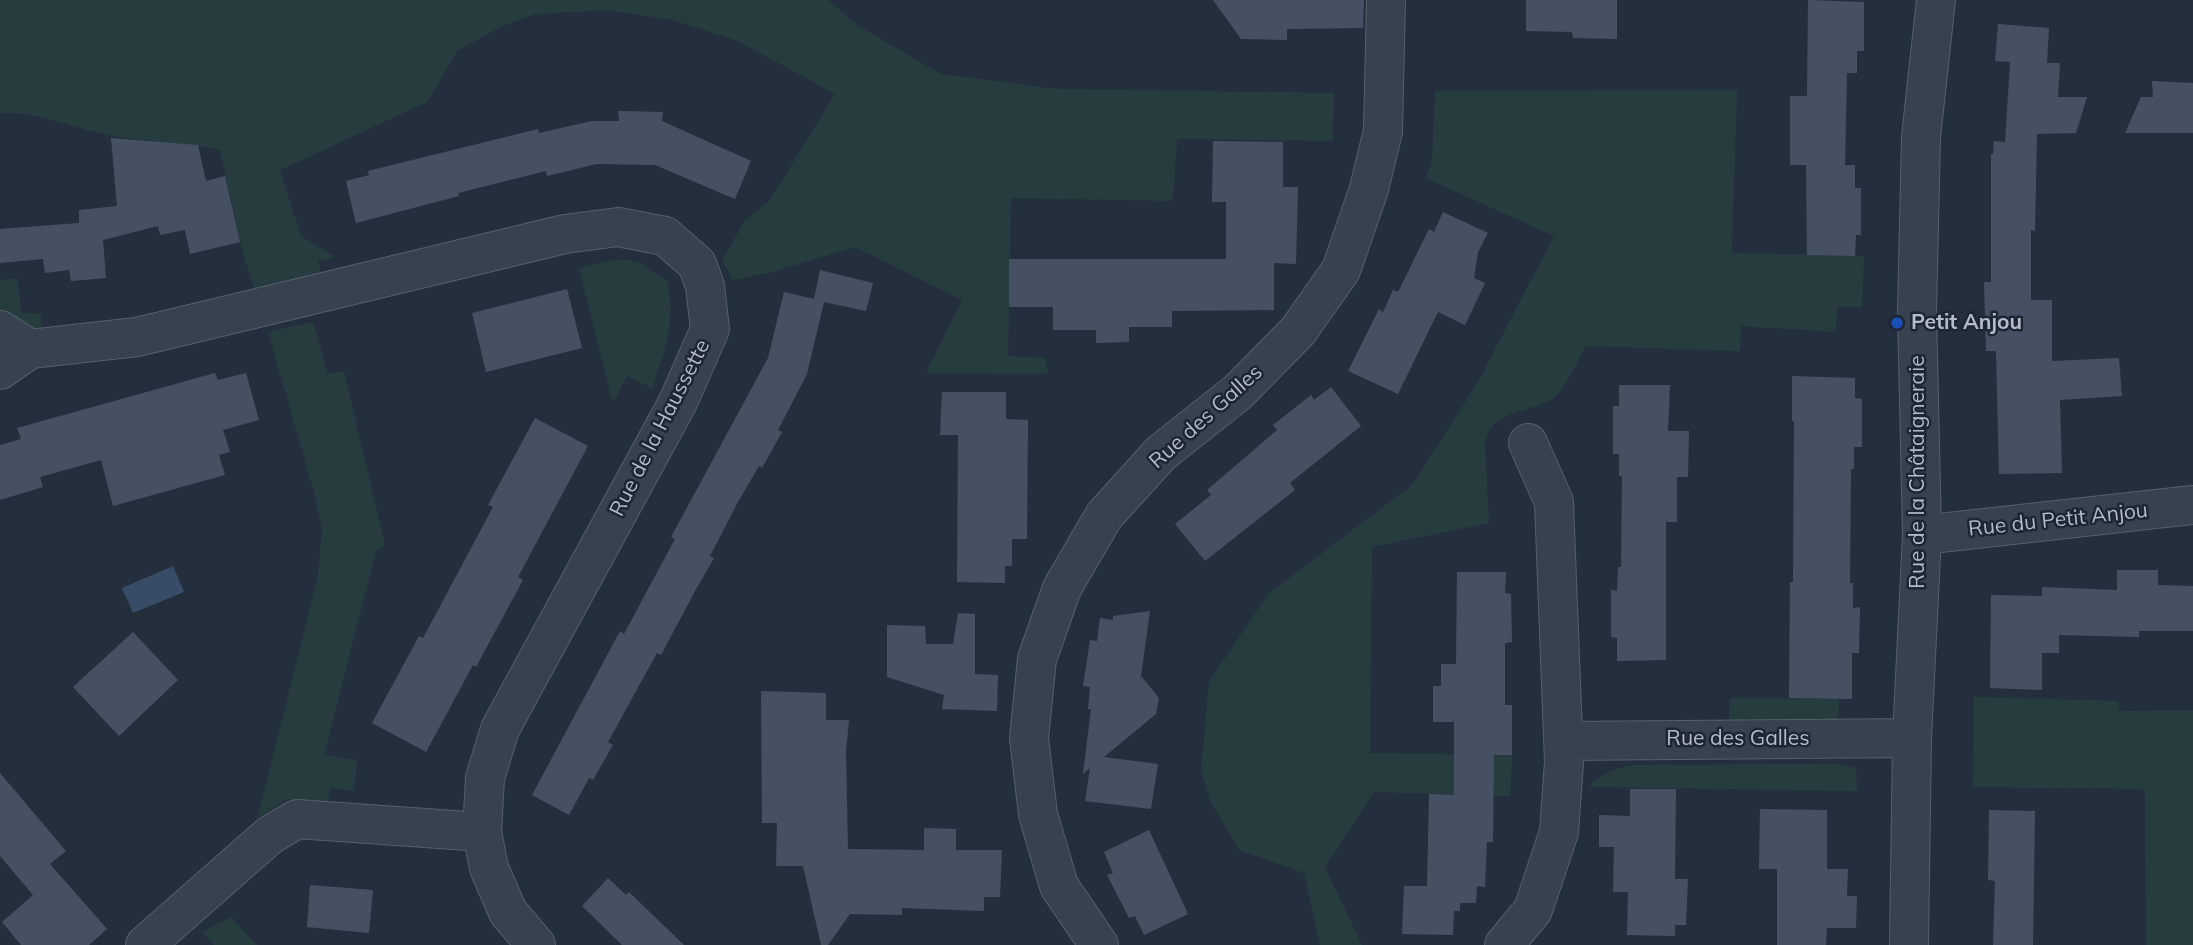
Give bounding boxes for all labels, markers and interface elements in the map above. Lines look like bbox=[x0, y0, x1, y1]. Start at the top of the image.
place label: Petit Anjou bbox=[1911, 310, 2022, 336]
marker: Petit Anjou bbox=[1889, 315, 1905, 331]
street label: Rue de la Haussette bbox=[605, 335, 715, 521]
street label: Rue de la Châtaigneraie bbox=[1905, 355, 1931, 589]
street label: Rue des Galles bbox=[1144, 360, 1268, 474]
street label: Rue du Petit Anjou bbox=[1967, 498, 2149, 542]
street label: Rue des Galles bbox=[1666, 726, 1810, 752]

